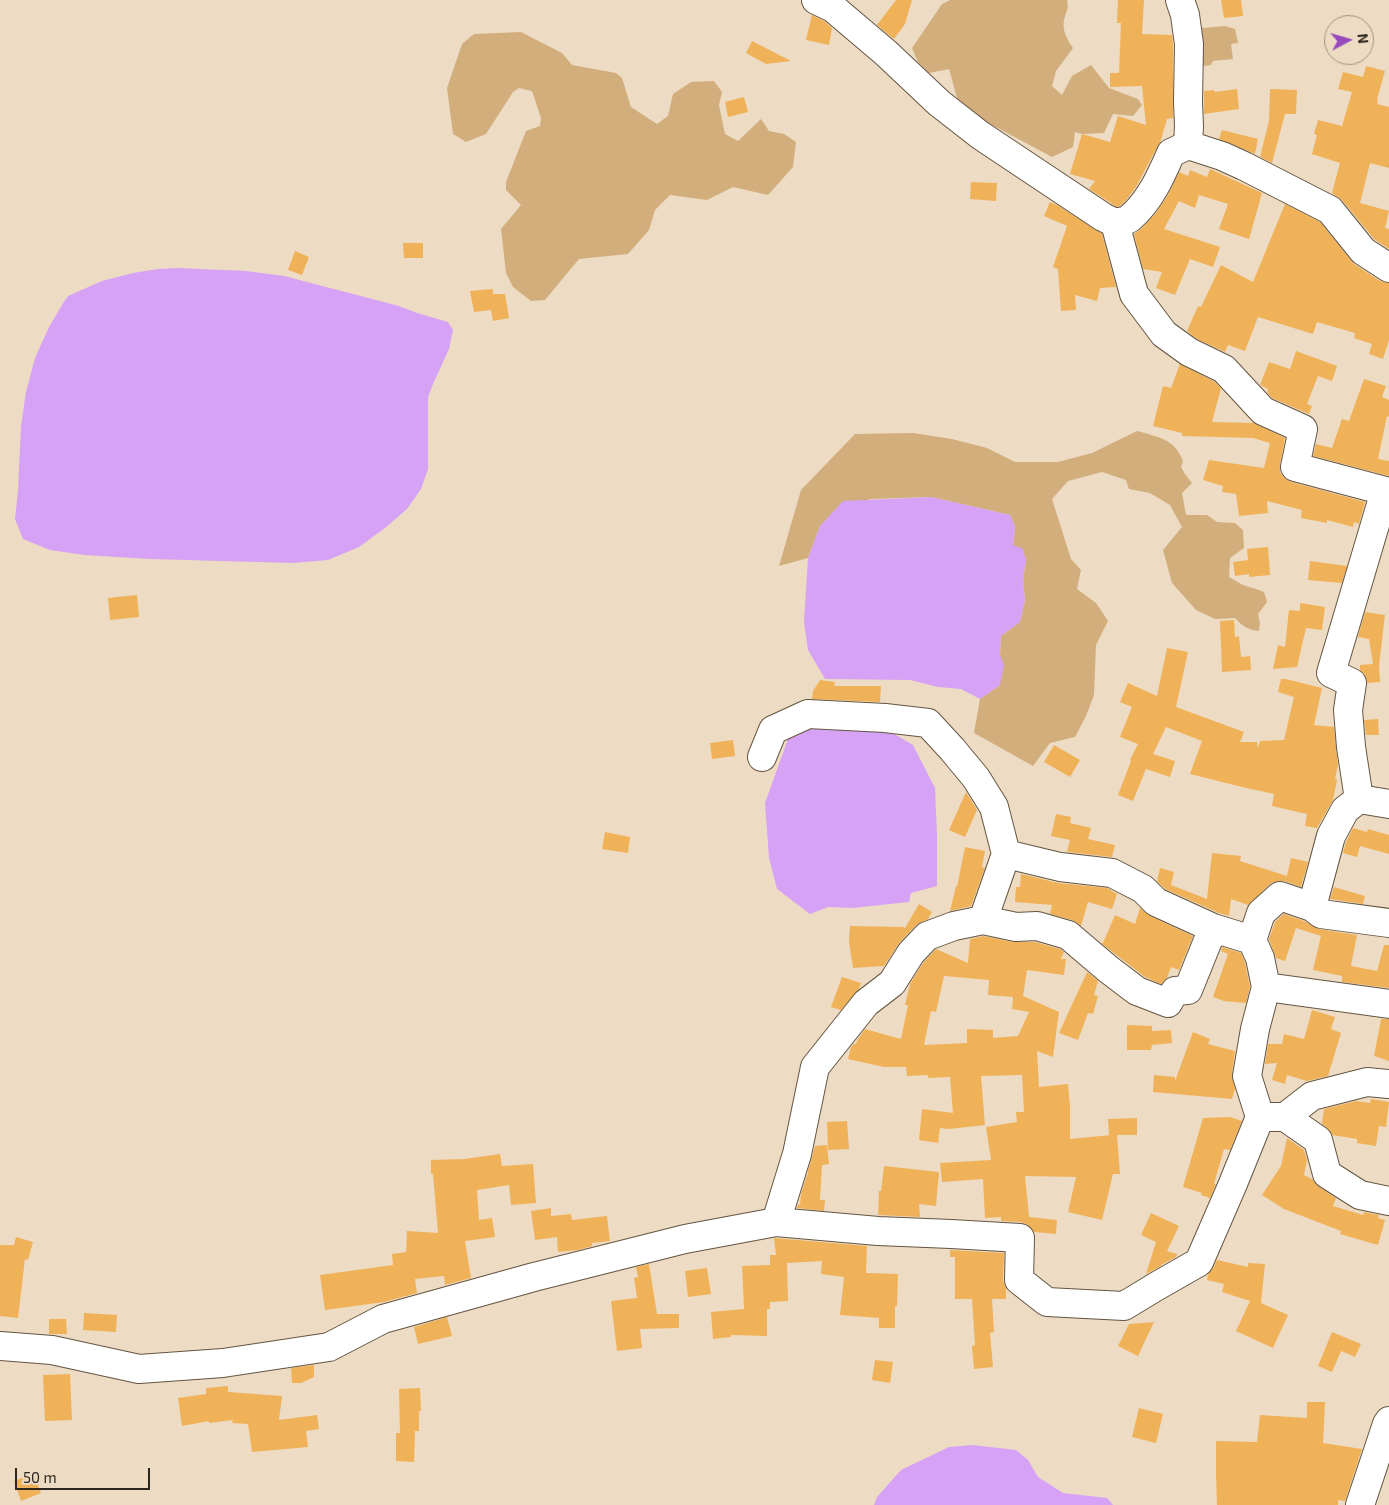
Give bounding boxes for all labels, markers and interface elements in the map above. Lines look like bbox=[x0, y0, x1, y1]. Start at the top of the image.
north arrow bbox=[1324, 15, 1374, 65]
text: N bbox=[1354, 33, 1372, 44]
scale bar bbox=[18, 1458, 152, 1490]
text: 50 m bbox=[23, 1468, 57, 1486]

